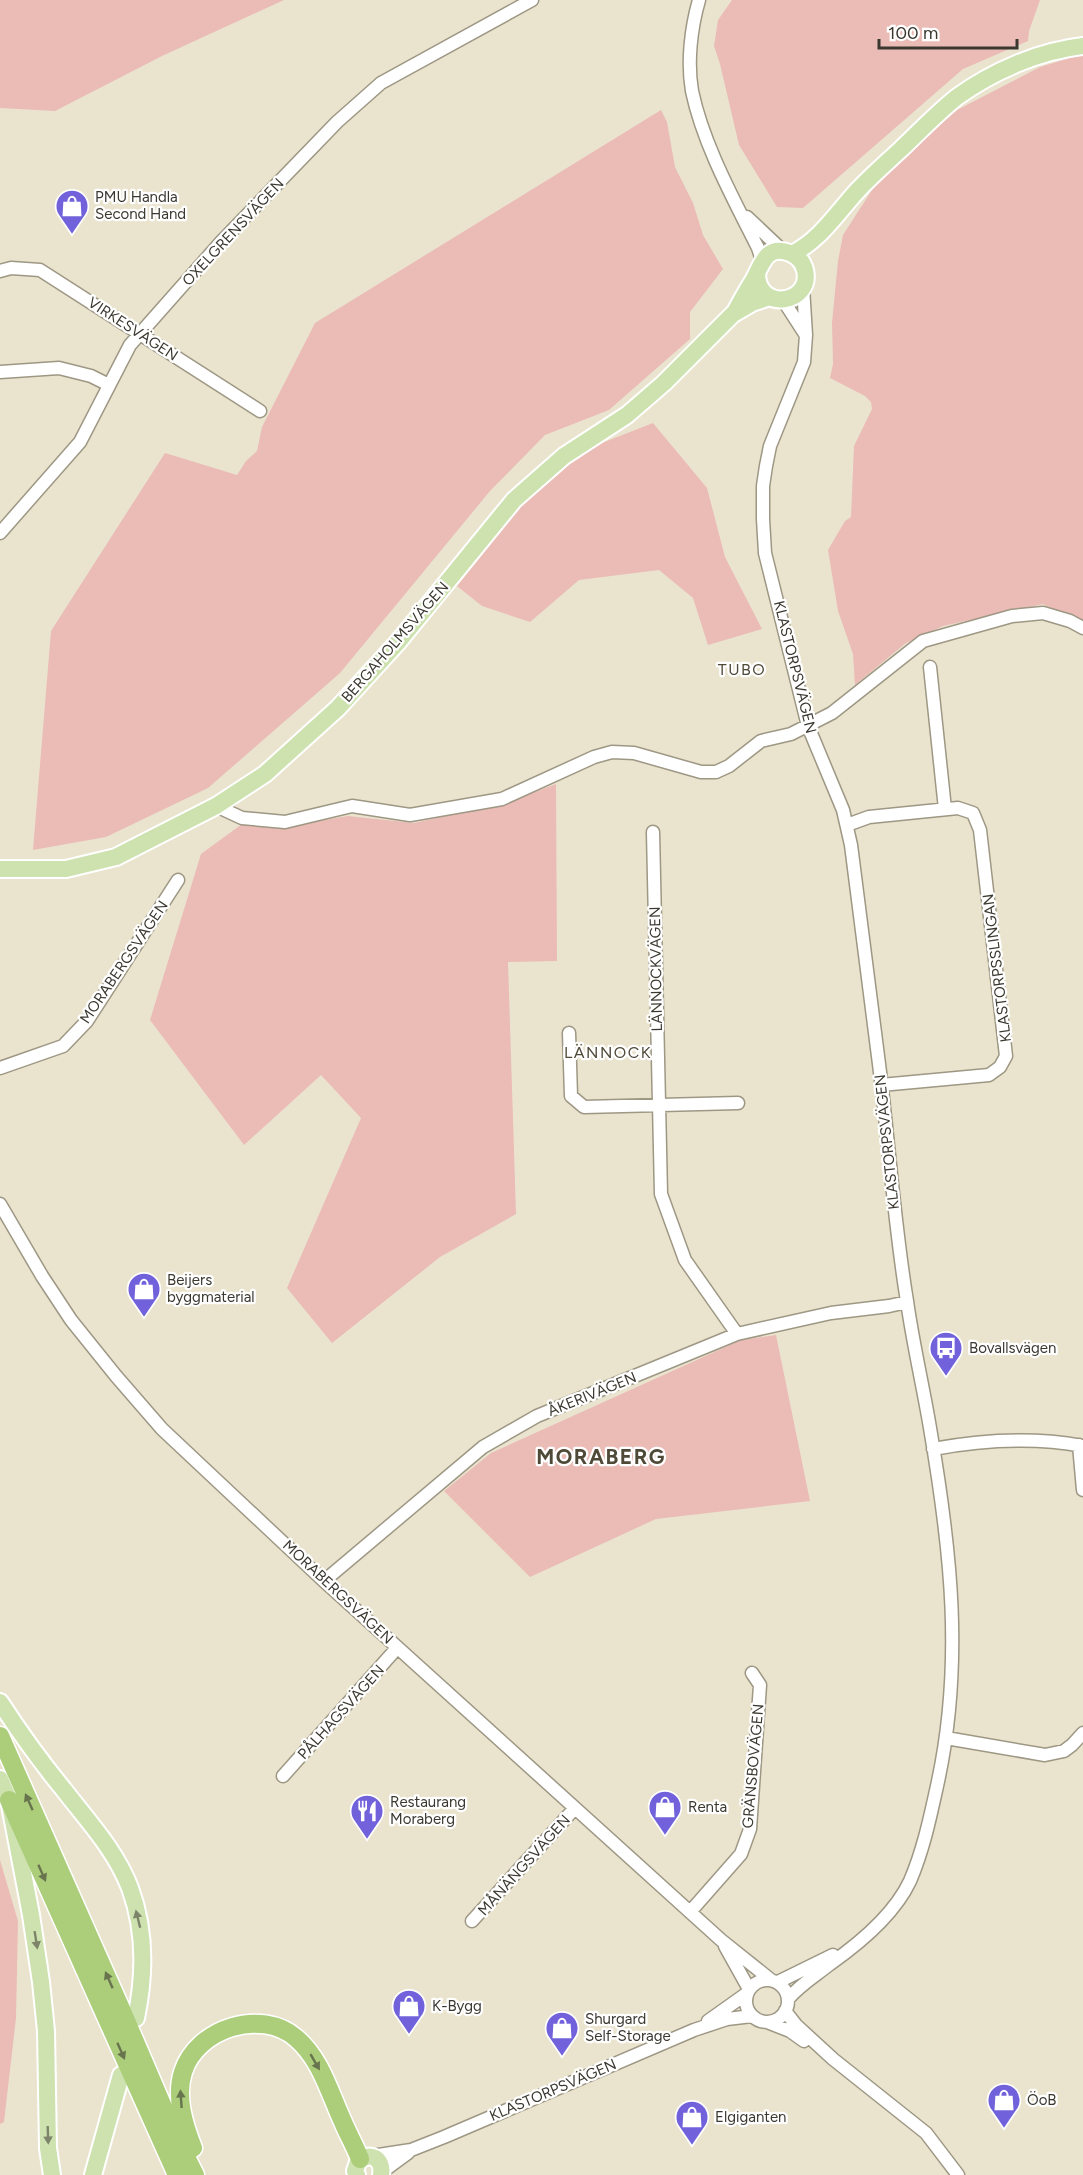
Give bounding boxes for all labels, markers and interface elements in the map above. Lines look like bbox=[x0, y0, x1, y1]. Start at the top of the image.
scale bar bbox=[879, 12, 1017, 50]
text: 100 m bbox=[888, 22, 938, 44]
street label: OXELGRENSVÄGEN bbox=[179, 174, 287, 290]
shop icon: PMU Handla Second Hand bbox=[54, 188, 90, 235]
place label: PMU Handla Second Hand bbox=[95, 188, 186, 223]
street label: VIRKESVÄGEN bbox=[85, 293, 181, 365]
street label: BERGAHOLMSVÄGEN bbox=[338, 578, 452, 706]
street label: KLASTORPSVÄGEN bbox=[770, 599, 820, 735]
district label: TUBO bbox=[718, 660, 766, 679]
street label: KLASTORPSSLINGAN bbox=[979, 893, 1015, 1043]
street label: MORABERGSVÄGEN bbox=[76, 897, 172, 1027]
street label: LÄNNOCKVÄGEN bbox=[646, 906, 666, 1032]
district label: LÄNNOCK bbox=[564, 1043, 652, 1062]
street label: KLASTORPSVÄGEN bbox=[871, 1073, 903, 1211]
shop icon: Beijers byggmaterial bbox=[126, 1271, 162, 1318]
place label: Beijers byggmaterial bbox=[167, 1271, 255, 1306]
bus stop icon: Bovallsvägen bbox=[928, 1330, 964, 1377]
place label: Bovallsvägen bbox=[969, 1339, 1056, 1357]
street label: ÅKERIVÄGEN bbox=[545, 1368, 639, 1420]
district label: MORABERG bbox=[536, 1444, 666, 1469]
street label: MORABERGSVÄGEN bbox=[279, 1536, 397, 1648]
street label: PÅLHAGSVÄGEN bbox=[294, 1661, 388, 1763]
street label: GRÄNSBOVÄGEN bbox=[739, 1703, 767, 1829]
shop icon: Renta bbox=[647, 1789, 683, 1836]
one-way arrow bbox=[24, 1793, 34, 1811]
restaurant icon: Restaurang Moraberg bbox=[349, 1793, 385, 1840]
place label: Restaurang Moraberg bbox=[390, 1793, 466, 1828]
place label: Renta bbox=[688, 1798, 727, 1816]
street label: MÅNÄNGSVÄGEN bbox=[474, 1811, 574, 1919]
one-way arrow bbox=[37, 1864, 46, 1881]
one-way arrow bbox=[133, 1910, 143, 1928]
one-way arrow bbox=[31, 1931, 40, 1950]
one-way arrow bbox=[104, 1972, 113, 1989]
shop icon: K-Bygg bbox=[391, 1988, 427, 2035]
place label: K-Bygg bbox=[432, 1997, 482, 2015]
shop icon: Shurgard Self-Storage bbox=[544, 2010, 580, 2057]
place label: Shurgard Self-Storage bbox=[585, 2010, 671, 2045]
one-way arrow bbox=[117, 2042, 126, 2060]
one-way arrow bbox=[309, 2054, 320, 2070]
street label: KLASTORPSVÄGEN bbox=[487, 2055, 619, 2125]
shop icon: ÖoB bbox=[986, 2082, 1022, 2129]
one-way arrow bbox=[176, 2089, 186, 2108]
place label: ÖoB bbox=[1027, 2091, 1057, 2109]
shop icon: Elgiganten bbox=[674, 2099, 710, 2146]
place label: Elgiganten bbox=[715, 2108, 786, 2126]
one-way arrow bbox=[43, 2125, 52, 2144]

